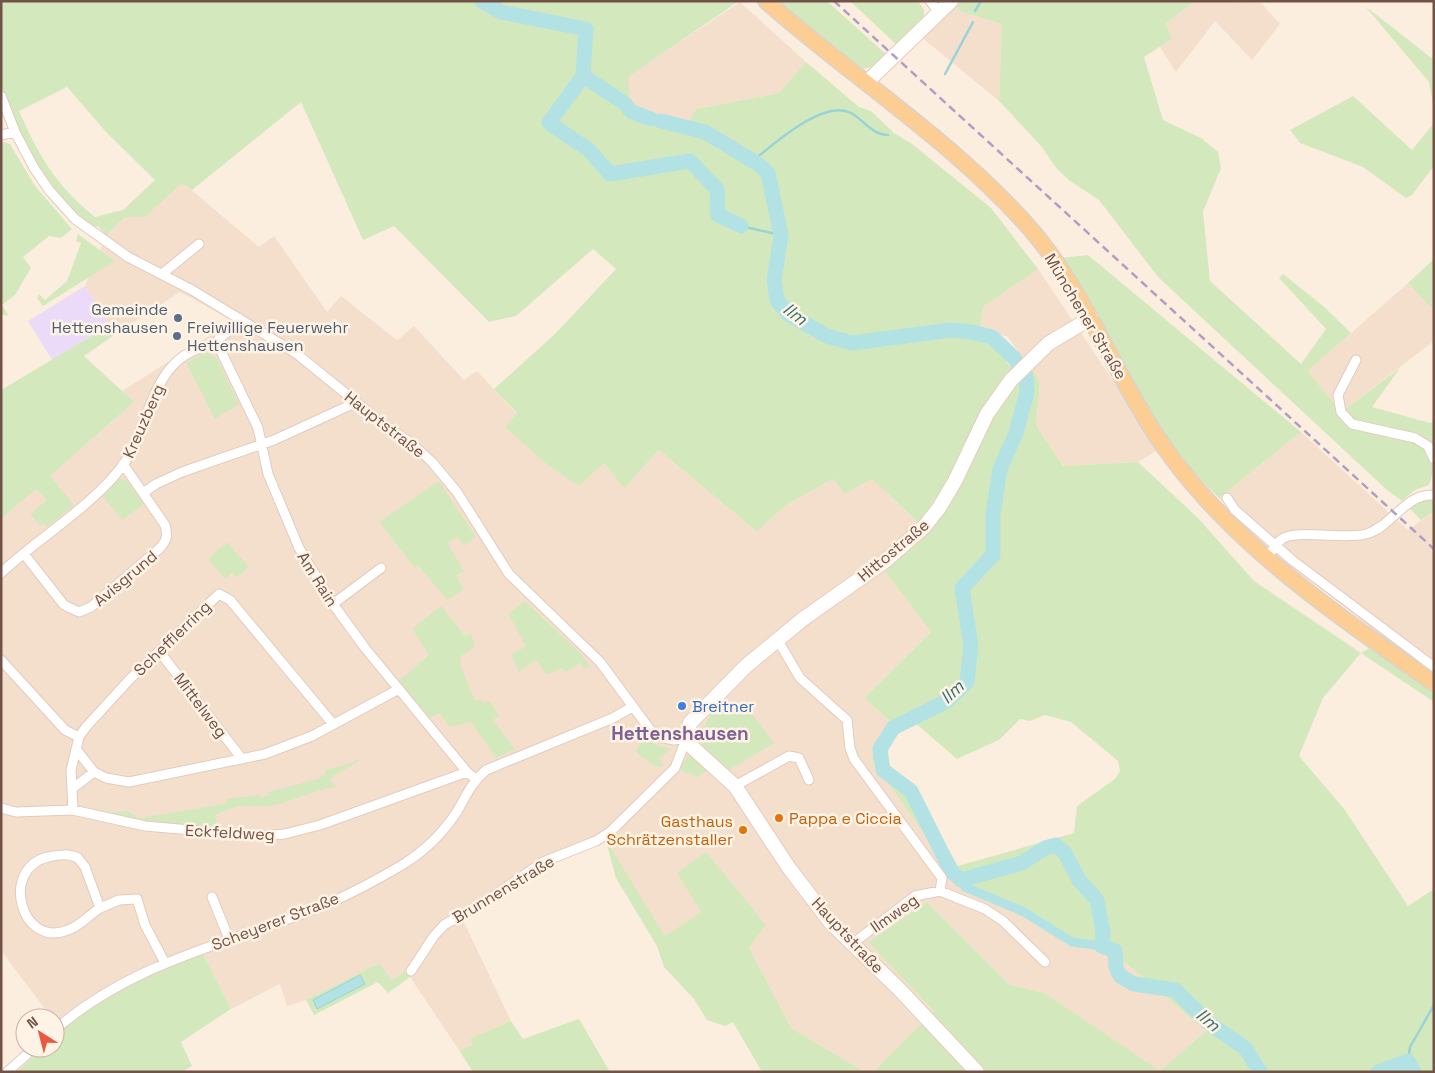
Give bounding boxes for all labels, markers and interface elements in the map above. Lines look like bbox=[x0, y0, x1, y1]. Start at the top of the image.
street label: Münchener Straße bbox=[1040, 249, 1131, 383]
water label: Ilm bbox=[779, 297, 812, 330]
place label: Gemeinde Hettenshausen bbox=[51, 299, 168, 338]
marker: Gemeinde Hettenshausen bbox=[172, 312, 184, 324]
place label: Freiwillige Feuerwehr Hettenshausen bbox=[187, 317, 348, 356]
marker: Freiwillige Feuerwehr Hettenshausen bbox=[171, 330, 183, 342]
street label: Kreuzberg bbox=[118, 381, 169, 462]
street label: Hauptstraße bbox=[340, 386, 429, 462]
street label: Hittostraße bbox=[853, 514, 933, 586]
street label: Avisgrund bbox=[89, 546, 162, 611]
street label: Am Rain bbox=[293, 548, 343, 611]
street label: Schefflerring bbox=[129, 596, 215, 681]
street label: Mittelweg bbox=[169, 669, 232, 742]
water label: Ilm bbox=[935, 675, 969, 708]
place label: Breitner bbox=[692, 696, 754, 717]
marker: Breitner bbox=[676, 700, 688, 712]
district label: Hettenshausen bbox=[611, 721, 749, 746]
place label: Pappa e Ciccia bbox=[789, 808, 902, 829]
place label: Gasthaus Schrätzenstaller bbox=[607, 811, 733, 850]
marker: Pappa e Ciccia bbox=[773, 812, 785, 824]
street label: Eckfeldweg bbox=[184, 820, 275, 845]
marker: Gasthaus Schrätzenstaller bbox=[737, 824, 749, 836]
street label: Brunnenstraße bbox=[448, 851, 558, 928]
street label: Scheyerer Straße bbox=[208, 887, 342, 955]
street label: Ilmweg bbox=[866, 889, 922, 937]
street label: Hauptstraße bbox=[807, 893, 888, 978]
water label: Ilm bbox=[1192, 1003, 1225, 1037]
north arrow bbox=[15, 1008, 65, 1058]
text: N bbox=[23, 1012, 41, 1033]

